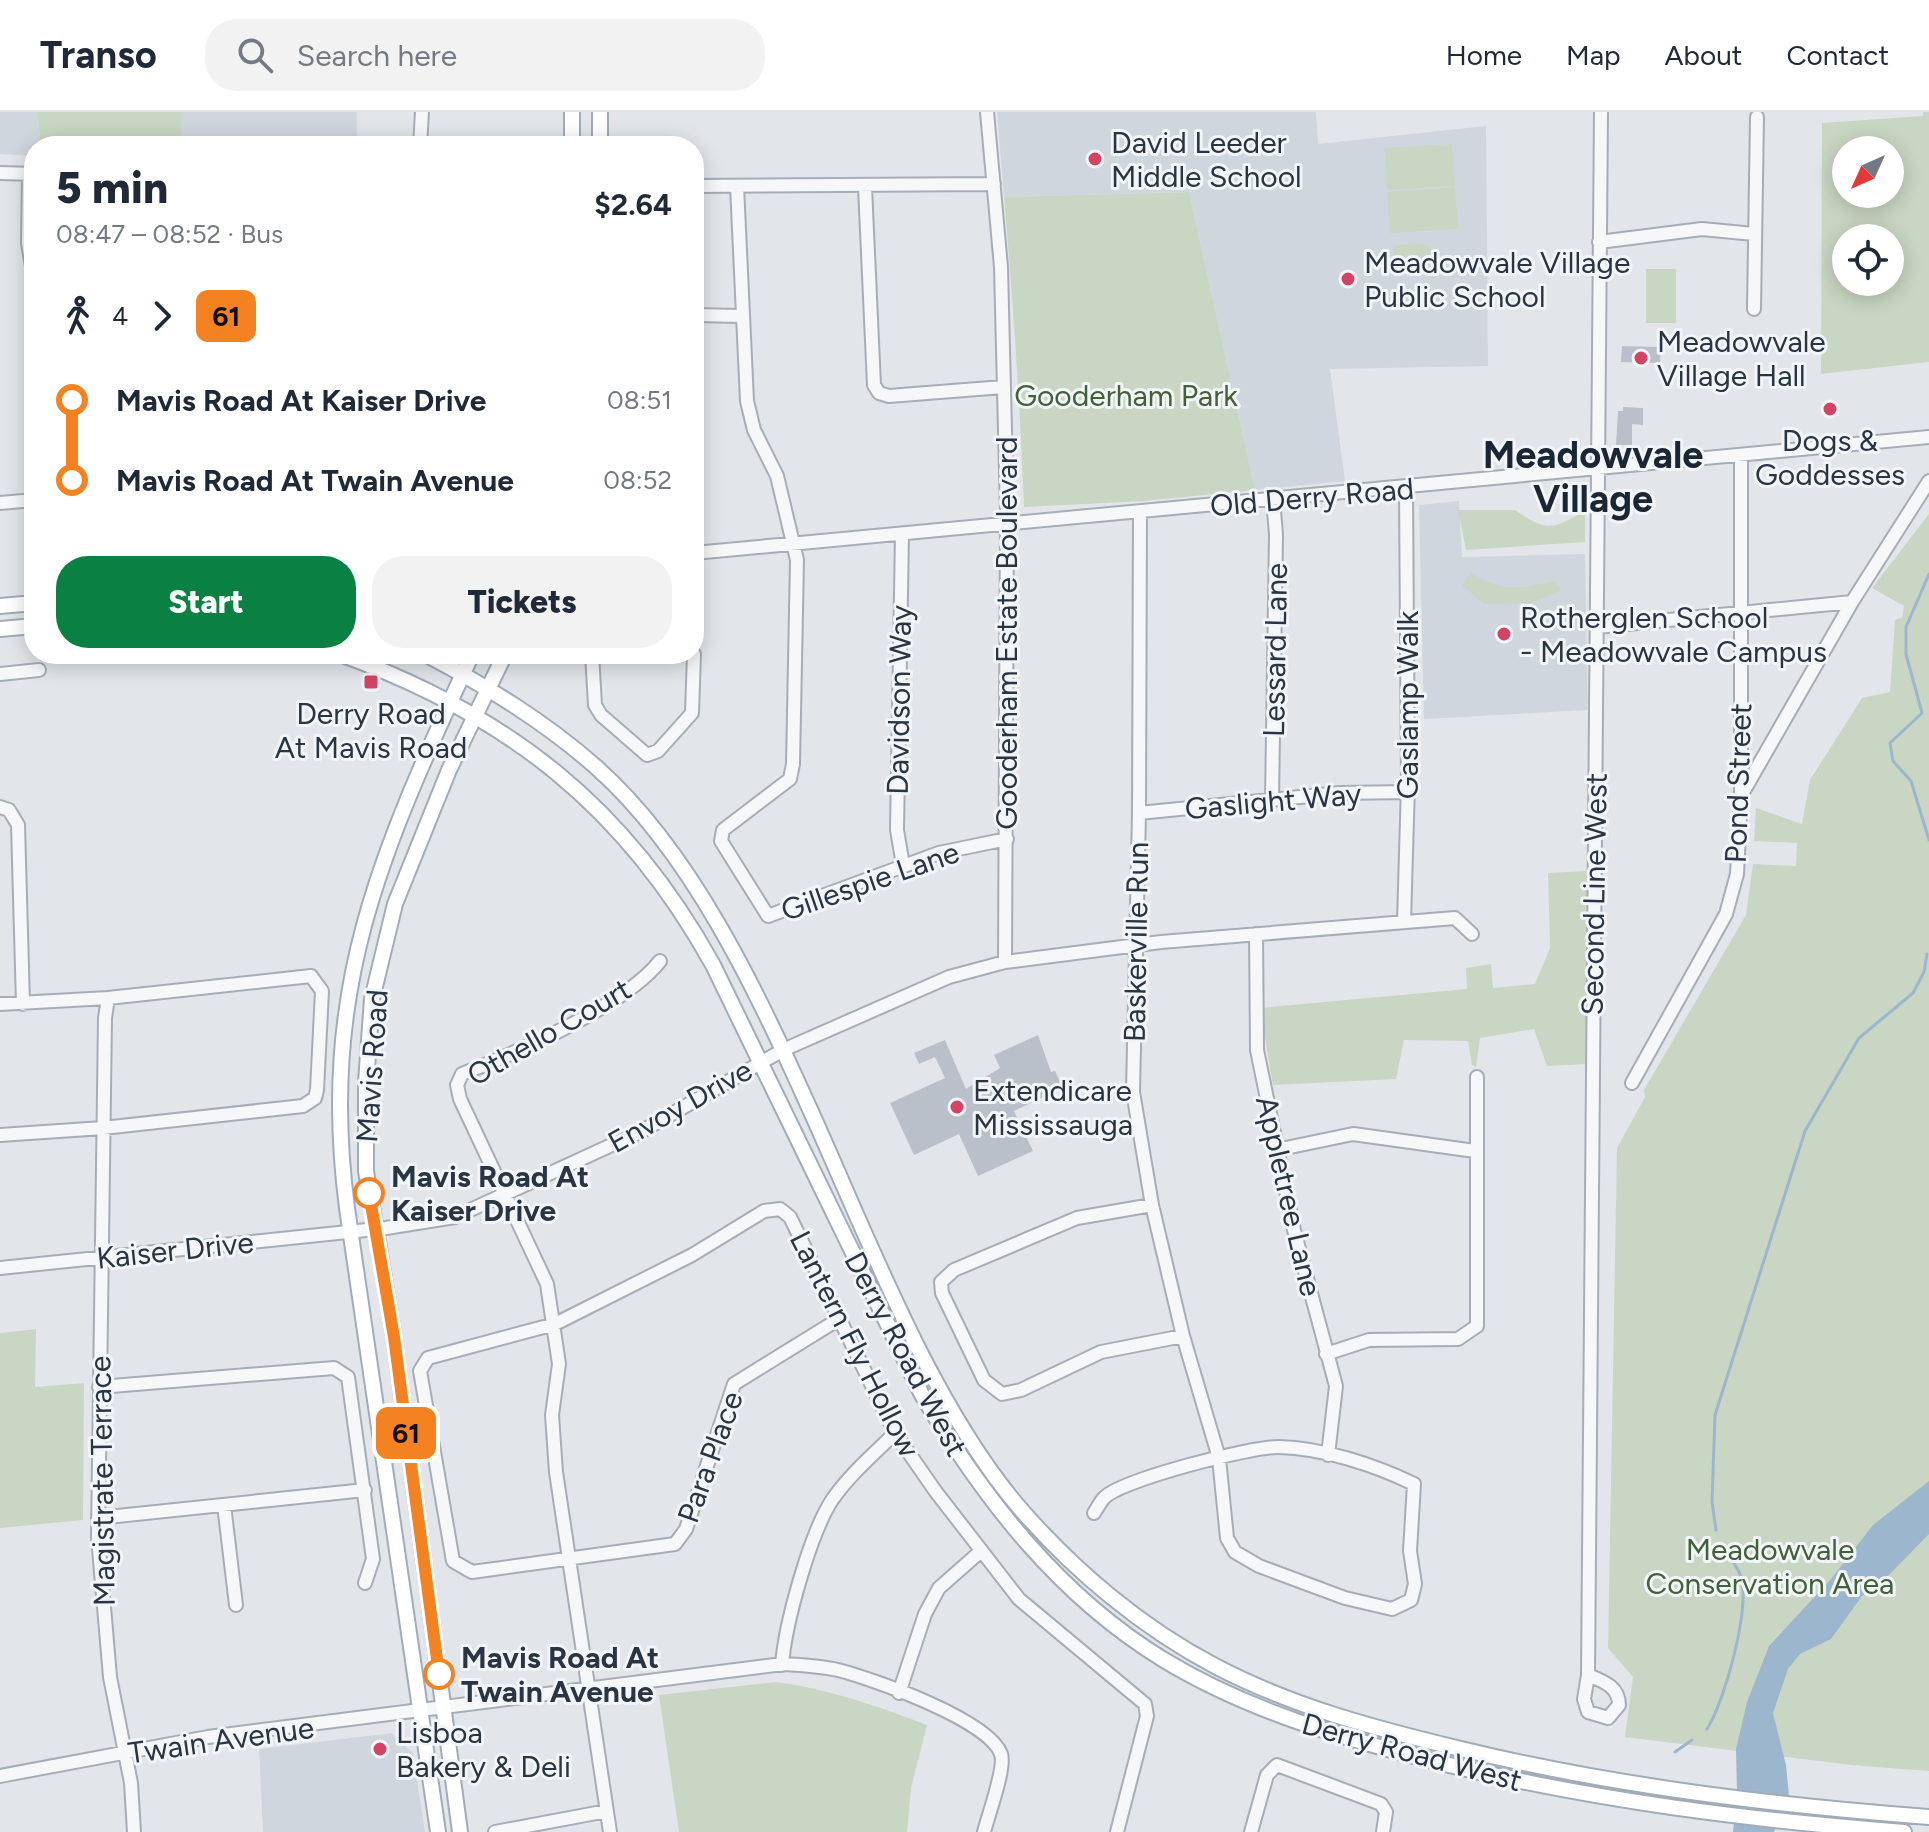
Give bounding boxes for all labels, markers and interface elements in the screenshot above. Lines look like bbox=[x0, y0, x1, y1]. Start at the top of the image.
search box bbox=[205, 19, 765, 91]
text: Transo bbox=[40, 32, 157, 78]
icon: search bbox=[233, 33, 277, 77]
text: Search here bbox=[297, 37, 457, 74]
text: Home bbox=[1446, 38, 1522, 72]
text: Map bbox=[1566, 38, 1621, 72]
text: About bbox=[1665, 38, 1742, 72]
text: Contact bbox=[1786, 38, 1889, 72]
place label: David Leeder Middle School bbox=[1111, 124, 1302, 195]
north arrow bbox=[1832, 136, 1904, 208]
map controls bbox=[1832, 136, 1904, 296]
marker: David Leeder Middle School bbox=[1086, 150, 1104, 168]
text: 5 min bbox=[56, 161, 168, 214]
text: $2.64 bbox=[594, 186, 672, 223]
text: 08:47 – 08:52 · Bus bbox=[56, 218, 283, 250]
button: locate bbox=[1832, 224, 1904, 296]
place label: Meadowvale Village Public School bbox=[1364, 244, 1630, 315]
marker: Meadowvale Village Public School bbox=[1339, 270, 1357, 288]
icon: walk bbox=[56, 294, 100, 338]
icon: forward bbox=[140, 294, 184, 338]
text: 61 bbox=[212, 299, 240, 333]
text: 4 bbox=[112, 300, 128, 332]
place label: Meadowvale Village Hall bbox=[1657, 323, 1826, 394]
marker: Meadowvale Village Hall bbox=[1632, 349, 1650, 367]
park label: Gooderham Park bbox=[1014, 377, 1238, 414]
text: Mavis Road At Kaiser Drive bbox=[116, 382, 486, 419]
text: 08:51 bbox=[607, 384, 672, 416]
marker: Dogs & Goddesses bbox=[1821, 400, 1839, 418]
place label: Dogs & Goddesses bbox=[1755, 422, 1905, 493]
district label: Meadowvale Village bbox=[1483, 432, 1703, 522]
street label: Gooderham Estate Boulevard bbox=[988, 436, 1025, 830]
text: Mavis Road At Twain Avenue bbox=[116, 462, 514, 499]
text: 08:52 bbox=[603, 464, 672, 496]
street label: Old Derry Road bbox=[1209, 470, 1415, 524]
button: Start bbox=[56, 556, 356, 648]
button: Tickets bbox=[372, 556, 672, 648]
street label: Lessard Lane bbox=[1255, 562, 1295, 738]
place label: Rotherglen School - Meadowvale Campus bbox=[1520, 599, 1827, 670]
street label: Davidson Way bbox=[879, 605, 919, 795]
street label: Gaslamp Walk bbox=[1389, 610, 1426, 799]
marker: Rotherglen School - Meadowvale Campus bbox=[1495, 625, 1513, 643]
marker: Derry Road At Mavis Road bbox=[362, 673, 380, 691]
place label: Derry Road At Mavis Road bbox=[275, 695, 467, 766]
street label: Pond Street bbox=[1717, 702, 1759, 864]
street label: Second Line West bbox=[1573, 772, 1615, 1016]
street label: Gaslight Way bbox=[1183, 775, 1363, 827]
street label: Gillespie Lane bbox=[776, 833, 964, 929]
street label: Baskerville Run bbox=[1116, 842, 1156, 1042]
street label: Othello Court bbox=[461, 970, 637, 1094]
street label: Mavis Road bbox=[348, 988, 396, 1144]
street label: Envoy Drive bbox=[601, 1051, 759, 1161]
place label: Extendicare Mississauga bbox=[973, 1072, 1133, 1143]
street label: Appletree Lane bbox=[1248, 1092, 1330, 1300]
marker: Extendicare Mississauga bbox=[948, 1098, 966, 1116]
place label: Mavis Road At Kaiser Drive bbox=[391, 1158, 589, 1229]
marker: Mavis Road At Kaiser Drive bbox=[354, 1178, 384, 1208]
street label: Kaiser Drive bbox=[95, 1223, 255, 1277]
street label: Lantern Fly Hollow bbox=[782, 1225, 928, 1464]
street label: Derry Road West bbox=[837, 1245, 975, 1463]
street label: Magistrate Terrace bbox=[81, 1356, 123, 1606]
street label: Para Place bbox=[669, 1386, 751, 1528]
line badge: 61 bbox=[370, 1407, 442, 1459]
text: 61 bbox=[392, 1416, 420, 1450]
park label: Meadowvale Conservation Area bbox=[1646, 1531, 1894, 1602]
place label: Mavis Road At Twain Avenue bbox=[461, 1639, 659, 1710]
marker: Mavis Road At Twain Avenue bbox=[424, 1659, 454, 1689]
street label: Derry Road West bbox=[1298, 1705, 1526, 1799]
street label: Twain Avenue bbox=[126, 1709, 316, 1771]
place label: Lisboa Bakery & Deli bbox=[396, 1714, 571, 1785]
marker: Lisboa Bakery & Deli bbox=[371, 1740, 389, 1758]

